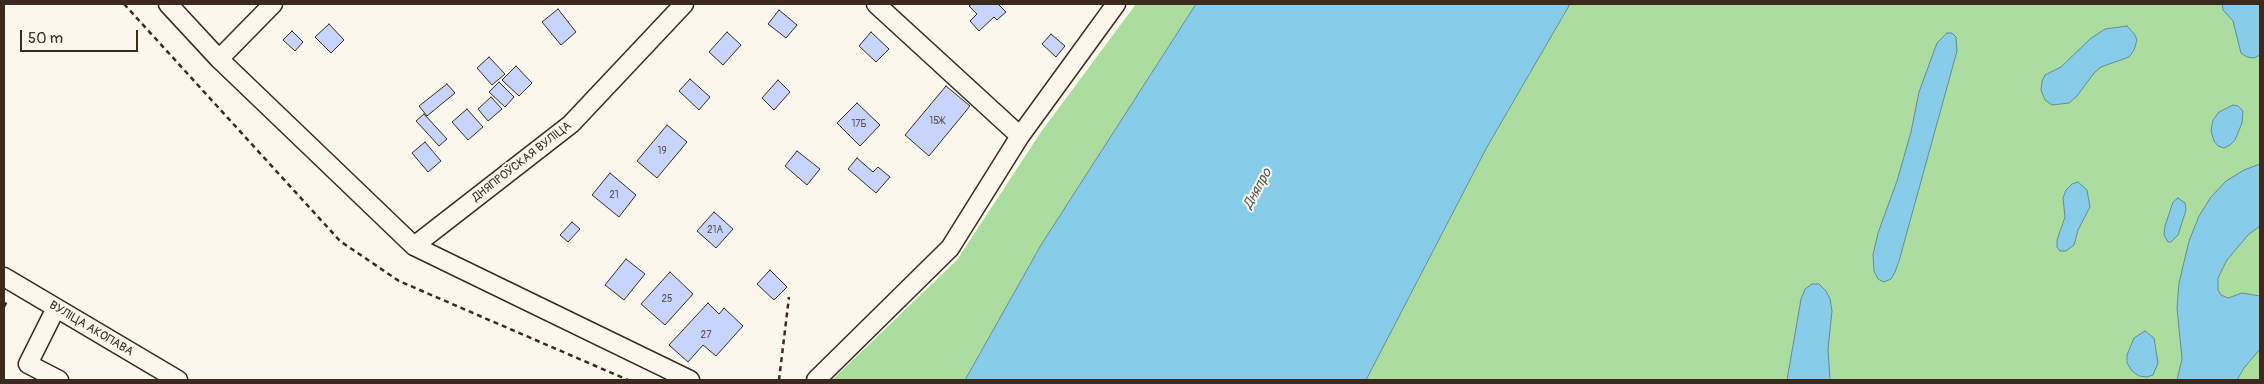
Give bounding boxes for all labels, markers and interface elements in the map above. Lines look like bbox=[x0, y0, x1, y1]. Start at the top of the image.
scale bar bbox=[22, 20, 140, 52]
text: 50 m bbox=[28, 29, 63, 48]
house number: 15Ж bbox=[929, 115, 945, 127]
house number: 17Б bbox=[851, 118, 867, 130]
street label: ДНЯПРОЎСКАЯ ВУЛІЦА bbox=[470, 119, 574, 205]
house number: 19 bbox=[657, 145, 667, 157]
water label: Дняпро bbox=[1240, 166, 1276, 212]
house number: 21 bbox=[609, 189, 619, 201]
house number: 21А bbox=[707, 224, 723, 236]
house number: 25 bbox=[661, 293, 673, 305]
street label: ВУЛІЦА АКОПАВА bbox=[46, 298, 136, 360]
house number: 27 bbox=[701, 329, 711, 341]

